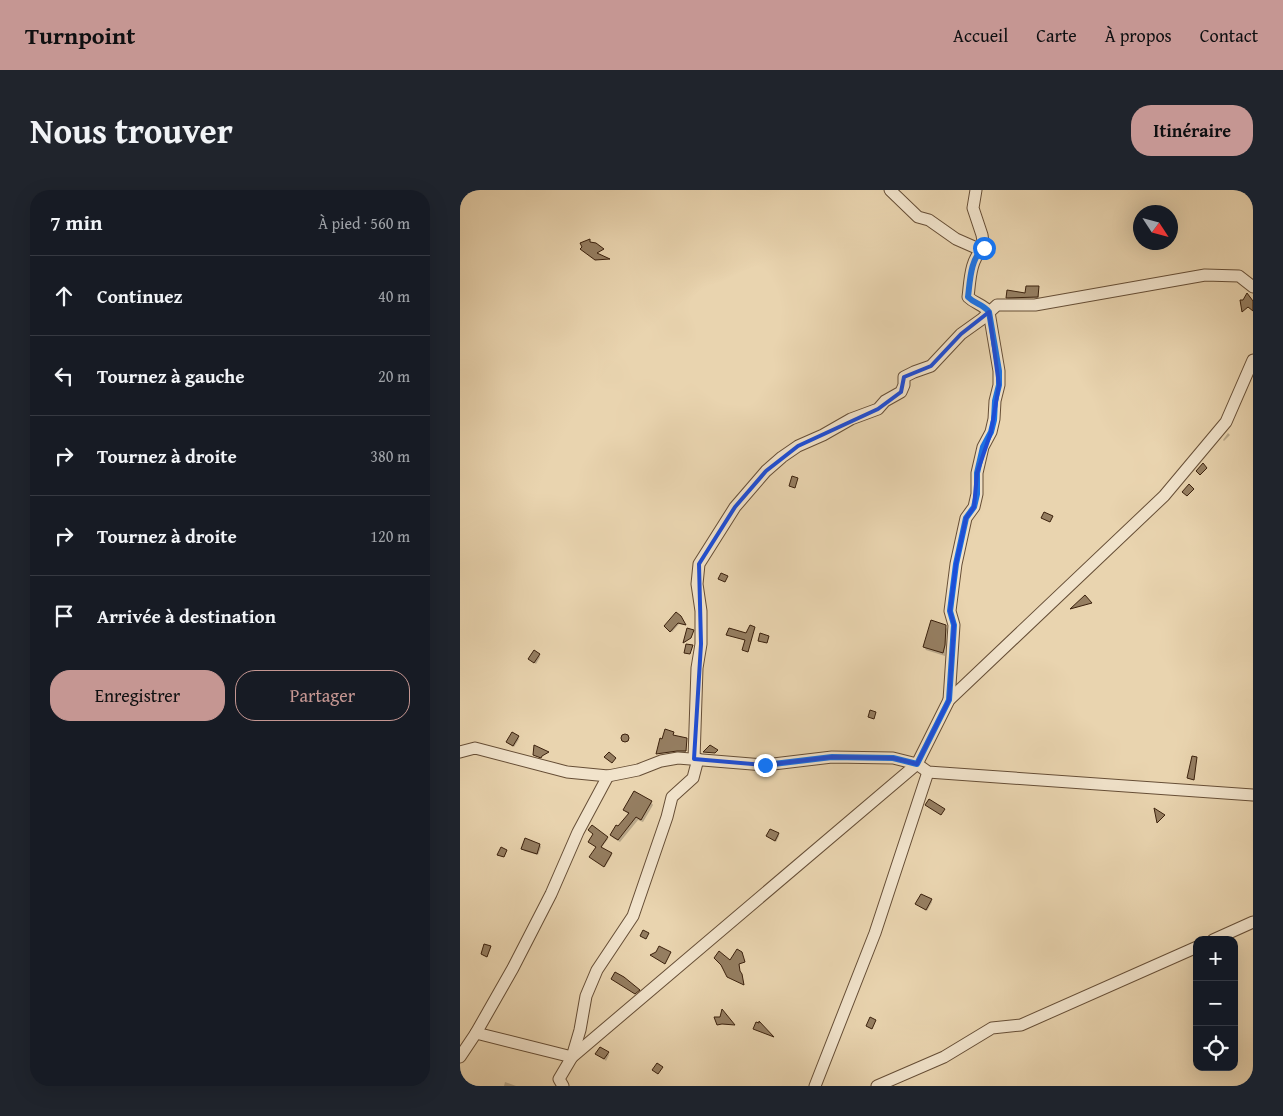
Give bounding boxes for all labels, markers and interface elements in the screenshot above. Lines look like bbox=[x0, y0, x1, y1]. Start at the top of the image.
text: Turnpoint bbox=[25, 18, 135, 53]
text: Accueil bbox=[953, 22, 1008, 49]
text: Carte bbox=[1036, 22, 1077, 49]
text: À propos bbox=[1105, 22, 1172, 49]
text: Contact bbox=[1200, 22, 1258, 49]
text: Nous trouver bbox=[30, 105, 233, 156]
button: Itinéraire bbox=[1131, 105, 1253, 156]
north arrow bbox=[1133, 205, 1178, 250]
text: 7 min bbox=[50, 207, 102, 238]
text: À pied · 560 m bbox=[318, 211, 410, 235]
route start bbox=[973, 237, 996, 260]
icon: ahead bbox=[50, 282, 78, 310]
text: Continuez bbox=[97, 282, 183, 310]
text: 40 m bbox=[378, 284, 410, 308]
icon: left bbox=[50, 362, 78, 390]
text: Tournez à gauche bbox=[97, 362, 245, 390]
text: 20 m bbox=[378, 364, 410, 388]
icon: right bbox=[50, 442, 78, 470]
text: Tournez à droite bbox=[97, 442, 237, 470]
text: 380 m bbox=[370, 444, 410, 468]
icon: right bbox=[50, 522, 78, 550]
text: Tournez à droite bbox=[97, 522, 237, 550]
text: 120 m bbox=[370, 524, 410, 548]
icon: arrive bbox=[50, 602, 78, 630]
text: Arrivée à destination bbox=[97, 602, 276, 630]
button: Enregistrer bbox=[50, 670, 225, 721]
button: Partager bbox=[235, 670, 410, 721]
route end bbox=[754, 754, 777, 777]
map controls bbox=[1193, 936, 1238, 1071]
button: + bbox=[1193, 936, 1238, 981]
button: − bbox=[1193, 981, 1238, 1026]
button: locate bbox=[1193, 1026, 1238, 1071]

